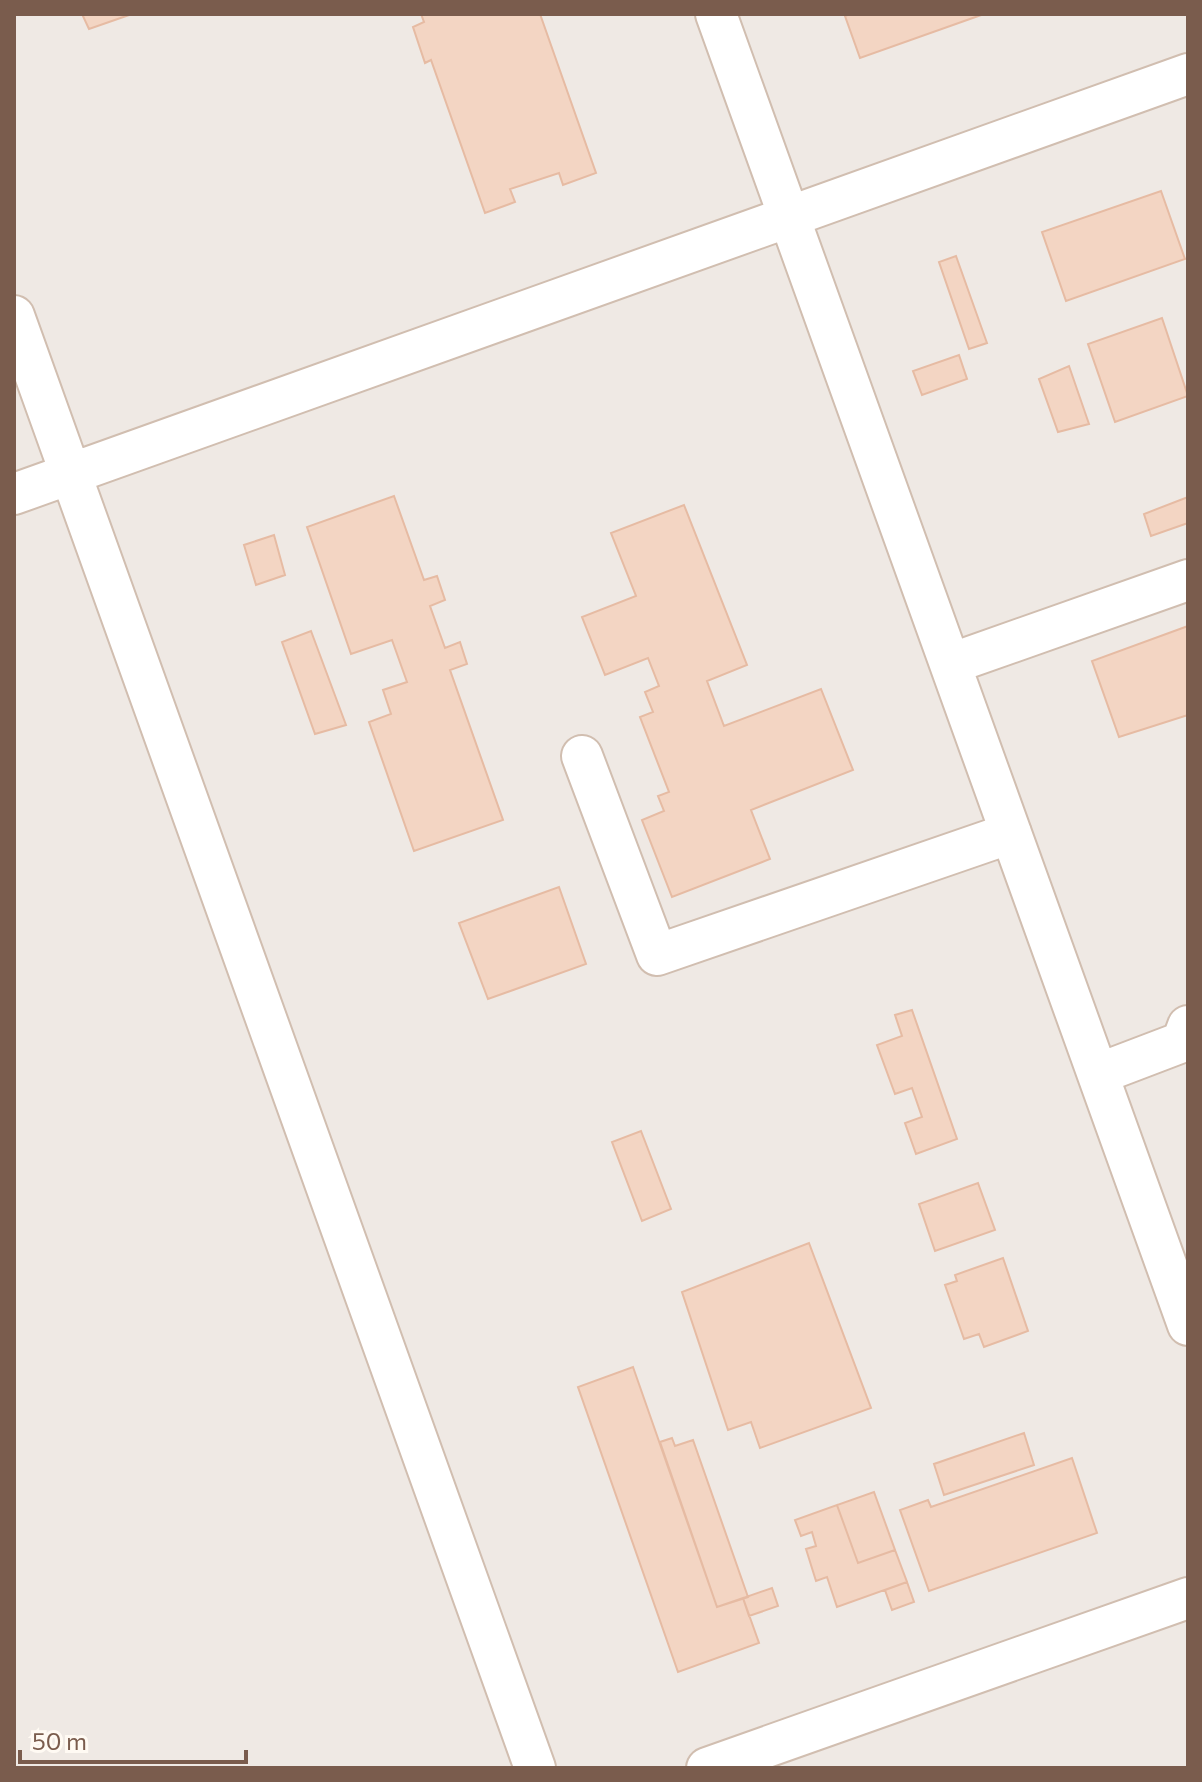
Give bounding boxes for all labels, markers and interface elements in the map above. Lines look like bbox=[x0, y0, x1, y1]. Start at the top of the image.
scale bar bbox=[20, 1714, 246, 1764]
text: 50 m bbox=[32, 1726, 87, 1755]

